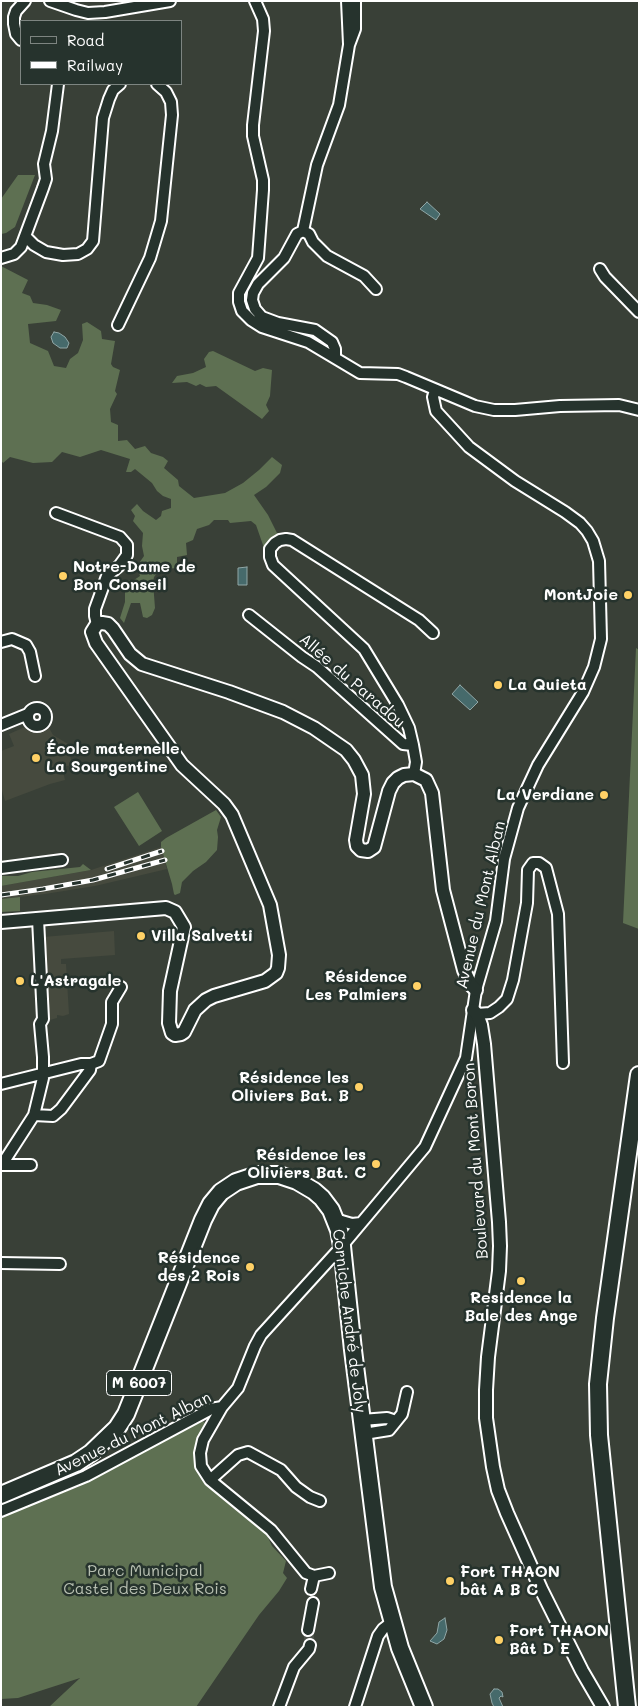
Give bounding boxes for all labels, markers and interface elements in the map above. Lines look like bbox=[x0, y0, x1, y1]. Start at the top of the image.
legend bbox=[20, 20, 182, 85]
text: Road bbox=[67, 30, 104, 50]
text: Railway bbox=[67, 55, 123, 75]
place label: Notre-Dame de Bon Conseil bbox=[73, 557, 196, 595]
marker: Notre-Dame de Bon Conseil bbox=[57, 570, 69, 582]
place label: MontJoie bbox=[544, 585, 618, 605]
marker: MontJoie bbox=[622, 589, 634, 601]
street label: Allée du Paradou bbox=[295, 630, 409, 732]
place label: La Quieta bbox=[508, 675, 587, 695]
marker: La Quieta bbox=[492, 679, 504, 691]
place label: École maternelle La Sourgentine bbox=[46, 739, 180, 777]
marker: École maternelle La Sourgentine bbox=[30, 752, 42, 764]
place label: La Verdiane bbox=[497, 785, 594, 805]
marker: La Verdiane bbox=[598, 789, 610, 801]
street label: Avenue du Mont Alban bbox=[452, 819, 510, 991]
place label: Villa Salvetti bbox=[151, 926, 253, 946]
marker: Villa Salvetti bbox=[135, 930, 147, 942]
place label: Résidence Les Palmiers bbox=[305, 967, 407, 1005]
place label: L'Astragale bbox=[30, 971, 121, 991]
marker: L'Astragale bbox=[14, 975, 26, 987]
marker: Résidence Les Palmiers bbox=[411, 980, 423, 992]
street label: Boulevard du Mont Boron bbox=[460, 1062, 492, 1260]
place label: Résidence les Oliviers Bat. B bbox=[231, 1068, 349, 1106]
marker: Résidence les Oliviers Bat. B bbox=[353, 1081, 365, 1093]
place label: Résidence les Oliviers Bat. C bbox=[247, 1145, 366, 1183]
marker: Résidence les Oliviers Bat. C bbox=[370, 1158, 382, 1170]
street label: Corniche André de Joly bbox=[328, 1228, 370, 1414]
place label: Résidence des 2 Rois bbox=[158, 1248, 240, 1286]
marker: Résidence des 2 Rois bbox=[244, 1261, 256, 1273]
marker: Residence la Bale des Ange bbox=[515, 1275, 527, 1287]
place label: Residence la Bale des Ange bbox=[464, 1288, 578, 1326]
road number: M 6007 bbox=[106, 1370, 172, 1396]
street label: Avenue du Mont Alban bbox=[52, 1388, 214, 1480]
park label: Parc Municipal Castel des Deux Rois bbox=[63, 1561, 227, 1599]
place label: Fort THAON bât A B C bbox=[460, 1562, 560, 1600]
marker: Fort THAON bât A B C bbox=[444, 1575, 456, 1587]
place label: Fort THAON Bât D E bbox=[509, 1621, 609, 1659]
marker: Fort THAON Bât D E bbox=[493, 1634, 505, 1646]

